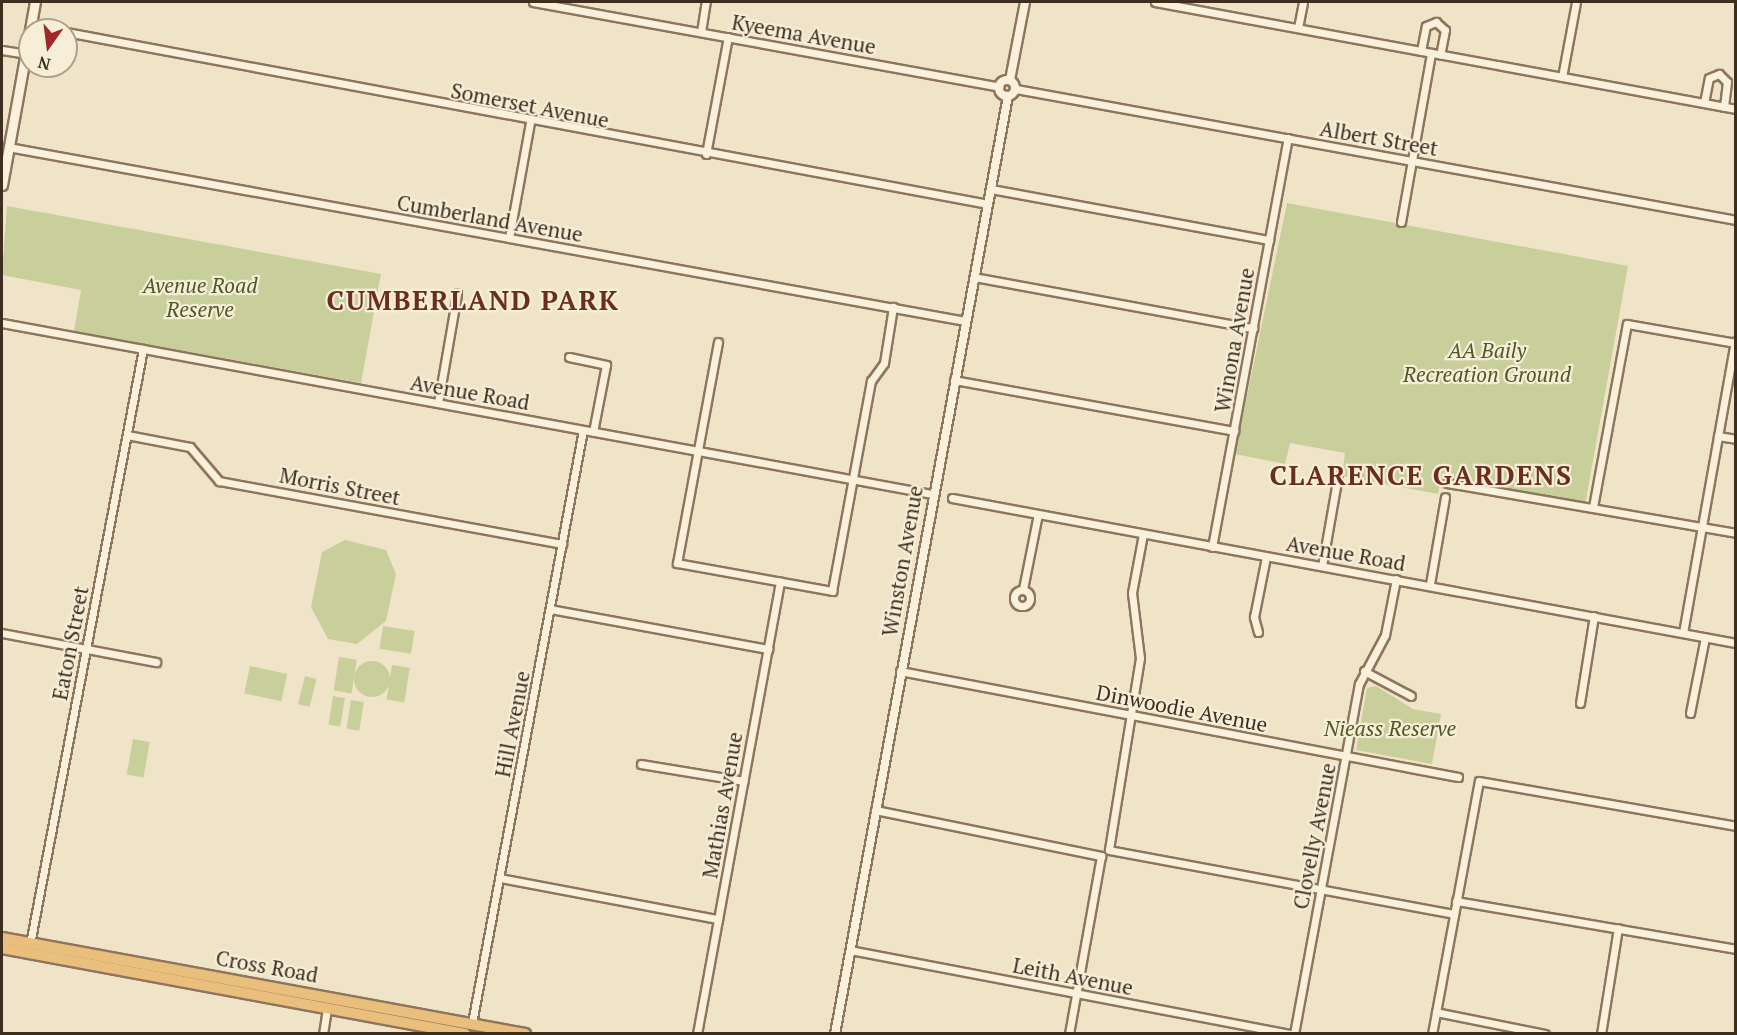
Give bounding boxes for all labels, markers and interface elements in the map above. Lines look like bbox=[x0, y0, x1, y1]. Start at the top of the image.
street label: Kyeema Avenue bbox=[730, 9, 878, 59]
north arrow bbox=[18, 18, 78, 78]
text: N bbox=[36, 51, 53, 76]
street label: Somerset Avenue bbox=[449, 77, 611, 133]
street label: Albert Street bbox=[1318, 115, 1440, 161]
street label: Cumberland Avenue bbox=[395, 189, 585, 247]
street label: Winona Avenue bbox=[1209, 265, 1259, 415]
park label: Avenue Road Reserve bbox=[143, 272, 257, 322]
district label: CUMBERLAND PARK bbox=[327, 285, 619, 317]
park label: AA Baily Recreation Ground bbox=[1403, 337, 1571, 387]
street label: Avenue Road bbox=[408, 369, 532, 415]
district label: CLARENCE GARDENS bbox=[1269, 460, 1573, 492]
street label: Morris Street bbox=[277, 462, 403, 510]
street label: Winston Avenue bbox=[876, 483, 928, 639]
street label: Avenue Road bbox=[1284, 530, 1408, 576]
street label: Eaton Street bbox=[47, 584, 93, 702]
street label: Hill Avenue bbox=[489, 669, 535, 779]
street label: Dinwoodie Avenue bbox=[1094, 679, 1270, 737]
park label: Nieass Reserve bbox=[1324, 715, 1456, 741]
street label: Mathias Avenue bbox=[697, 730, 747, 880]
street label: Clovelly Avenue bbox=[1287, 760, 1341, 912]
street label: Cross Road bbox=[214, 945, 320, 987]
street label: Leith Avenue bbox=[1011, 952, 1135, 1000]

